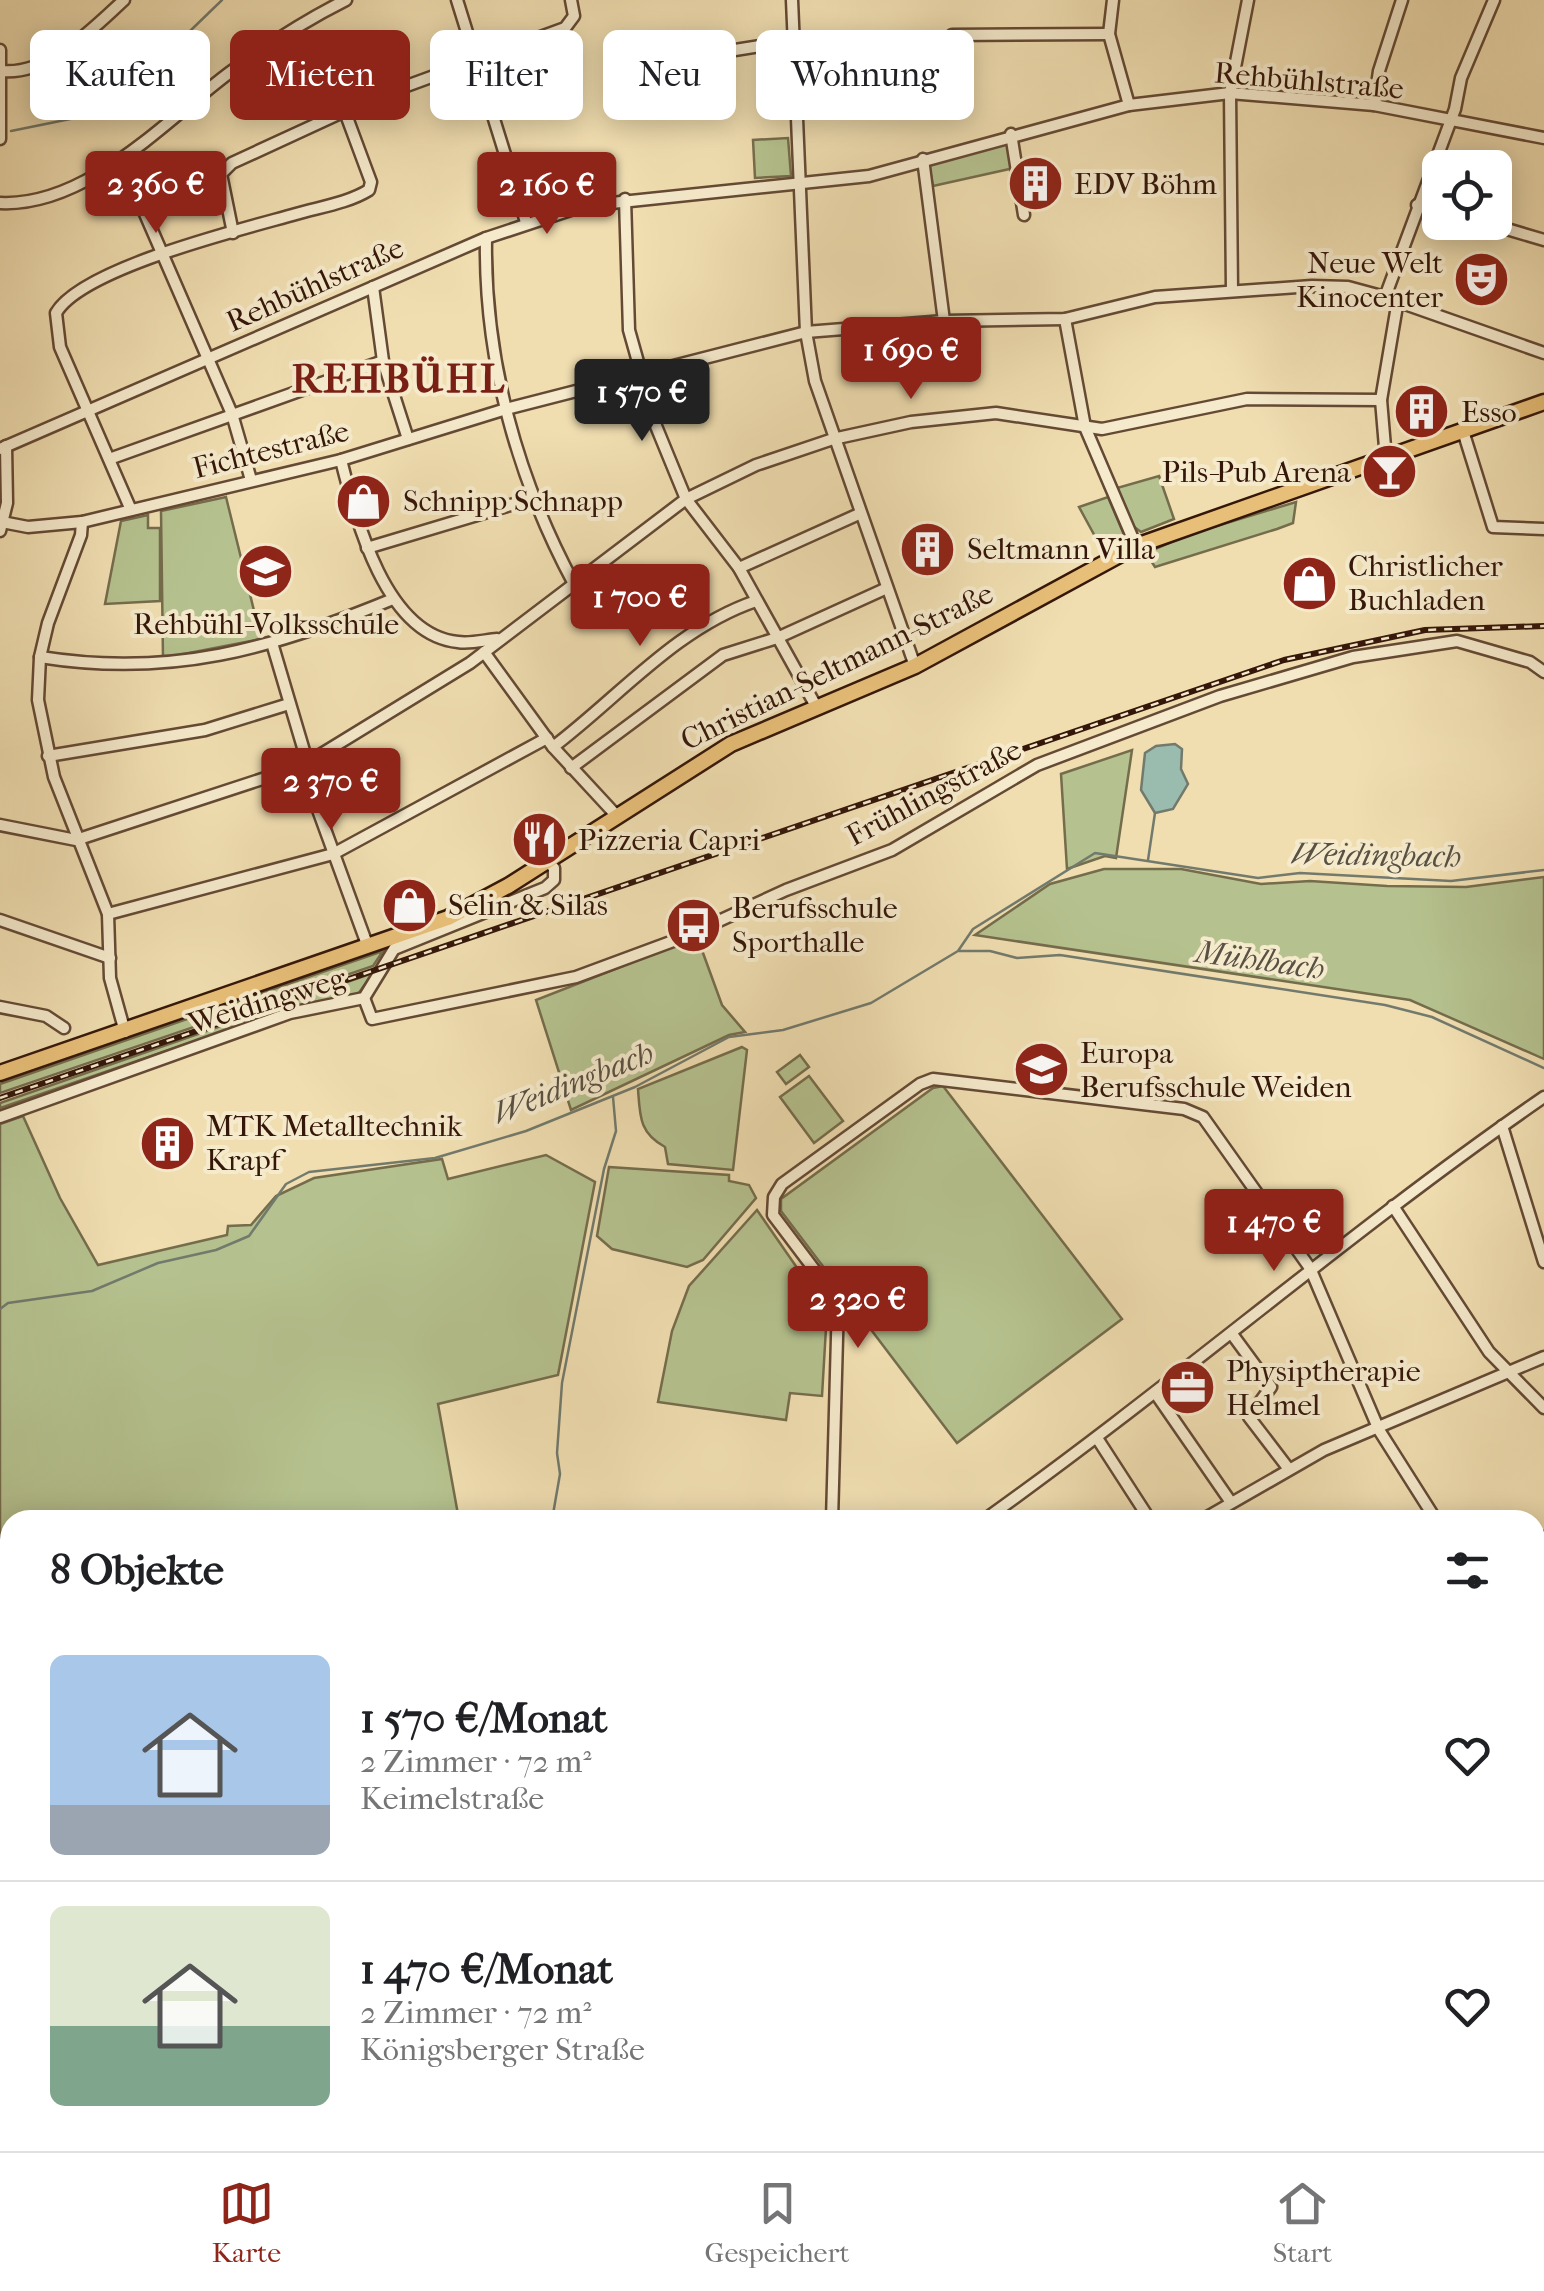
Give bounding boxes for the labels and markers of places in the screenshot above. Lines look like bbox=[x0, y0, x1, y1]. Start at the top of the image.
pin: 2 360 € bbox=[64, 151, 248, 236]
pin: 2 160 € bbox=[455, 152, 639, 237]
building icon: EDV Böhm bbox=[1005, 154, 1065, 214]
place label: EDV Böhm bbox=[1074, 167, 1217, 202]
place label: Neue Welt Kinocenter bbox=[1296, 246, 1443, 315]
theatre icon: Neue Welt Kinocenter bbox=[1452, 250, 1512, 310]
pin: 1 690 € bbox=[819, 317, 1003, 402]
pin: 1 570 € bbox=[550, 359, 734, 444]
building icon: Esso bbox=[1392, 382, 1452, 442]
place label: Esso bbox=[1461, 395, 1517, 430]
bar icon: Pils-Pub Arena bbox=[1360, 442, 1420, 502]
place label: Pils-Pub Arena bbox=[1162, 455, 1352, 490]
shop icon: Schnipp Schnapp bbox=[334, 471, 394, 531]
place label: Schnipp Schnapp bbox=[403, 484, 623, 519]
building icon: Seltmann Villa bbox=[898, 519, 958, 579]
place label: Seltmann Villa bbox=[967, 532, 1156, 567]
school or university icon: Rehbühl-Volksschule bbox=[236, 541, 296, 601]
place label: Christlicher Buchladen bbox=[1348, 549, 1503, 618]
shop icon: Christlicher Buchladen bbox=[1279, 553, 1339, 613]
pin: 1 700 € bbox=[548, 564, 732, 649]
place label: Rehbühl-Volksschule bbox=[133, 607, 399, 642]
pin: 2 370 € bbox=[239, 748, 423, 833]
restaurant icon: Pizzeria Capri bbox=[509, 810, 569, 870]
place label: Pizzeria Capri bbox=[578, 823, 760, 858]
shop icon: Selin & Silas bbox=[379, 875, 439, 935]
place label: Selin & Silas bbox=[448, 888, 608, 923]
place label: Berufsschule Sporthalle bbox=[732, 891, 898, 960]
bus stop icon: Berufsschule Sporthalle bbox=[663, 895, 723, 955]
place label: Europa Berufsschule Weiden bbox=[1080, 1036, 1352, 1105]
school or university icon: Europa Berufsschule Weiden bbox=[1011, 1040, 1071, 1100]
place label: MTK Metalltechnik Krapf bbox=[206, 1109, 463, 1178]
building icon: MTK Metalltechnik Krapf bbox=[137, 1113, 197, 1173]
pin: 1 470 € bbox=[1182, 1189, 1366, 1274]
pin: 2 320 € bbox=[766, 1266, 950, 1351]
place label: Physiptherapie Helmel bbox=[1226, 1354, 1421, 1423]
office icon: Physiptherapie Helmel bbox=[1157, 1358, 1217, 1418]

